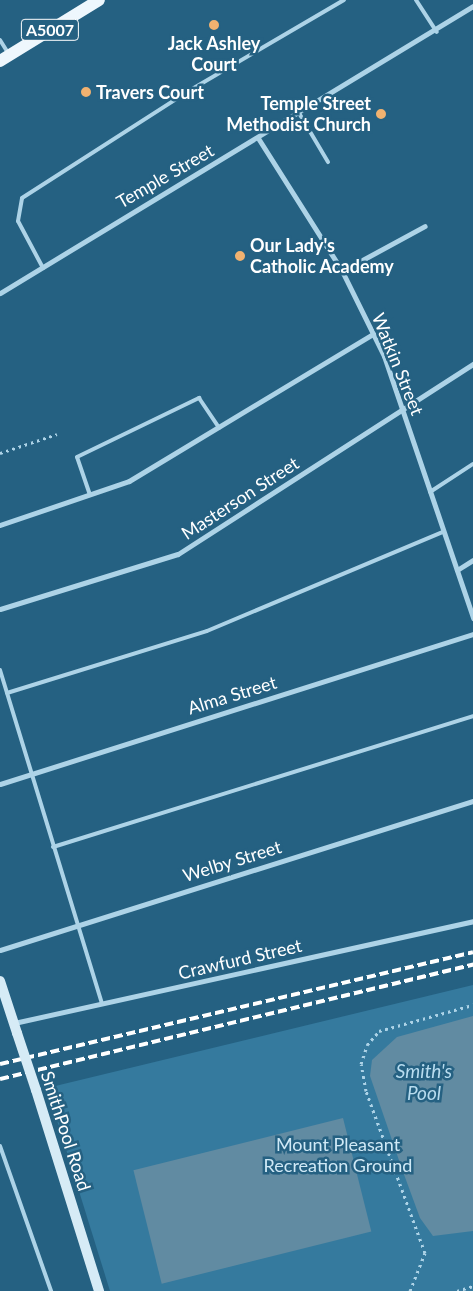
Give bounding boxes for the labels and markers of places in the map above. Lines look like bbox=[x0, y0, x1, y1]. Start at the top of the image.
marker: Jack Ashley Court bbox=[208, 19, 220, 31]
place label: Jack Ashley Court bbox=[167, 33, 261, 76]
place label: Travers Court bbox=[96, 81, 204, 103]
marker: Travers Court bbox=[80, 86, 92, 98]
place label: Temple Street Methodist Church bbox=[226, 93, 371, 136]
marker: Temple Street Methodist Church bbox=[375, 108, 387, 120]
place label: Our Lady's Catholic Academy bbox=[250, 235, 394, 278]
marker: Our Lady's Catholic Academy bbox=[234, 250, 246, 262]

